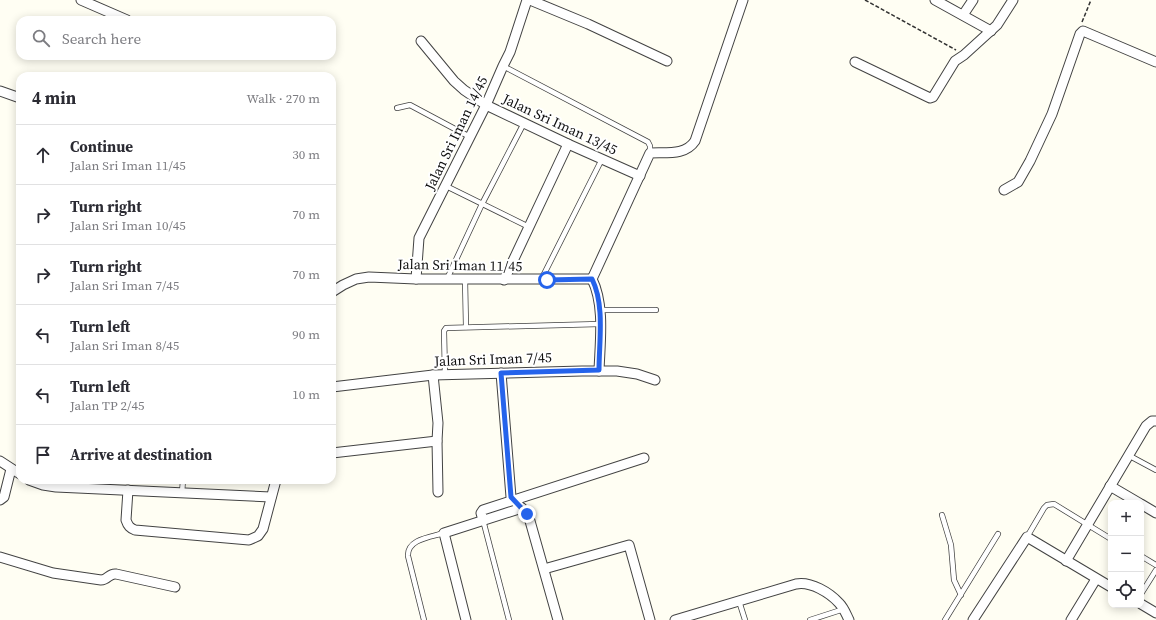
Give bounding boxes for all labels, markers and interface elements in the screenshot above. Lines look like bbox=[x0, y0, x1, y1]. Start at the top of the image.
search box bbox=[16, 16, 336, 60]
icon: search bbox=[30, 27, 52, 49]
text: Search here bbox=[62, 28, 141, 49]
street label: Jalan Sri Iman 14/45 bbox=[419, 73, 492, 194]
text: 4 min bbox=[32, 86, 76, 110]
street label: Jalan Sri Iman 13/45 bbox=[498, 88, 621, 159]
text: Walk · 270 m bbox=[247, 90, 320, 107]
text: Continue bbox=[70, 136, 133, 157]
icon: ahead bbox=[32, 144, 54, 166]
text: 30 m bbox=[292, 146, 320, 163]
text: Jalan Sri Iman 11/45 bbox=[70, 157, 186, 174]
text: Turn right bbox=[70, 196, 142, 217]
icon: right bbox=[32, 204, 54, 226]
text: 70 m bbox=[292, 206, 320, 223]
text: Jalan Sri Iman 10/45 bbox=[70, 217, 186, 234]
street label: Jalan Sri Iman 11/45 bbox=[397, 254, 522, 276]
text: Turn right bbox=[70, 256, 142, 277]
icon: right bbox=[32, 264, 54, 286]
text: 70 m bbox=[292, 266, 320, 283]
route start bbox=[538, 271, 556, 289]
text: Jalan Sri Iman 7/45 bbox=[70, 277, 179, 294]
text: Turn left bbox=[70, 316, 130, 337]
icon: left bbox=[32, 324, 54, 346]
text: 90 m bbox=[292, 326, 320, 343]
text: Jalan Sri Iman 8/45 bbox=[70, 337, 179, 354]
street label: Jalan Sri Iman 7/45 bbox=[433, 347, 552, 371]
text: Turn left bbox=[70, 376, 130, 397]
icon: left bbox=[32, 384, 54, 406]
text: 10 m bbox=[292, 386, 320, 403]
text: Jalan TP 2/45 bbox=[70, 397, 144, 414]
icon: arrive bbox=[32, 444, 54, 466]
text: Arrive at destination bbox=[70, 444, 212, 465]
map controls bbox=[1108, 500, 1144, 608]
button: + bbox=[1108, 500, 1144, 536]
route end bbox=[518, 505, 536, 523]
button: − bbox=[1108, 536, 1144, 572]
button: locate bbox=[1108, 572, 1144, 608]

